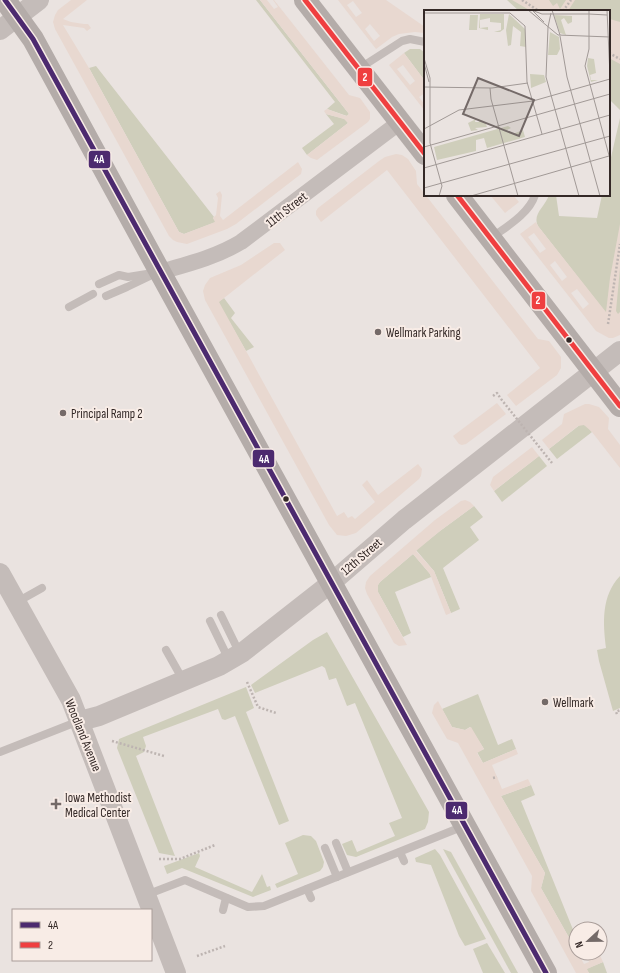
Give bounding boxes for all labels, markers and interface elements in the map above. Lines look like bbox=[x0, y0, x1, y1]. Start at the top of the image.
inset map bbox=[424, 10, 610, 196]
line badge: 2 bbox=[357, 67, 373, 87]
text: 2 bbox=[363, 71, 368, 84]
line badge: 4A bbox=[88, 150, 111, 169]
text: 4A bbox=[94, 153, 105, 166]
street label: 11th Street bbox=[263, 189, 310, 231]
line badge: 2 bbox=[531, 291, 546, 310]
text: 2 bbox=[536, 294, 541, 307]
place label: Wellmark Parking bbox=[386, 325, 461, 341]
marker: Wellmark Parking bbox=[373, 327, 383, 337]
unlabelled marker bbox=[564, 335, 574, 345]
place label: Principal Ramp 2 bbox=[71, 406, 143, 422]
marker: Principal Ramp 2 bbox=[58, 408, 68, 418]
line badge: 4A bbox=[252, 449, 275, 468]
text: 4A bbox=[259, 453, 270, 466]
unlabelled marker bbox=[281, 494, 291, 504]
street label: 12th Street bbox=[338, 535, 385, 579]
place label: Wellmark bbox=[553, 695, 593, 711]
street label: Woodland Avenue bbox=[61, 697, 105, 774]
marker: Wellmark bbox=[540, 697, 550, 707]
place label: Iowa Methodist Medical Center bbox=[65, 790, 132, 821]
marker: Iowa Methodist Medical Center bbox=[50, 798, 62, 810]
line badge: 4A bbox=[445, 801, 468, 820]
text: 4A bbox=[452, 804, 463, 817]
legend bbox=[12, 909, 152, 961]
text: 4A bbox=[48, 918, 59, 933]
north arrow bbox=[568, 921, 608, 961]
text: 2 bbox=[48, 938, 53, 953]
text: N bbox=[572, 939, 586, 950]

